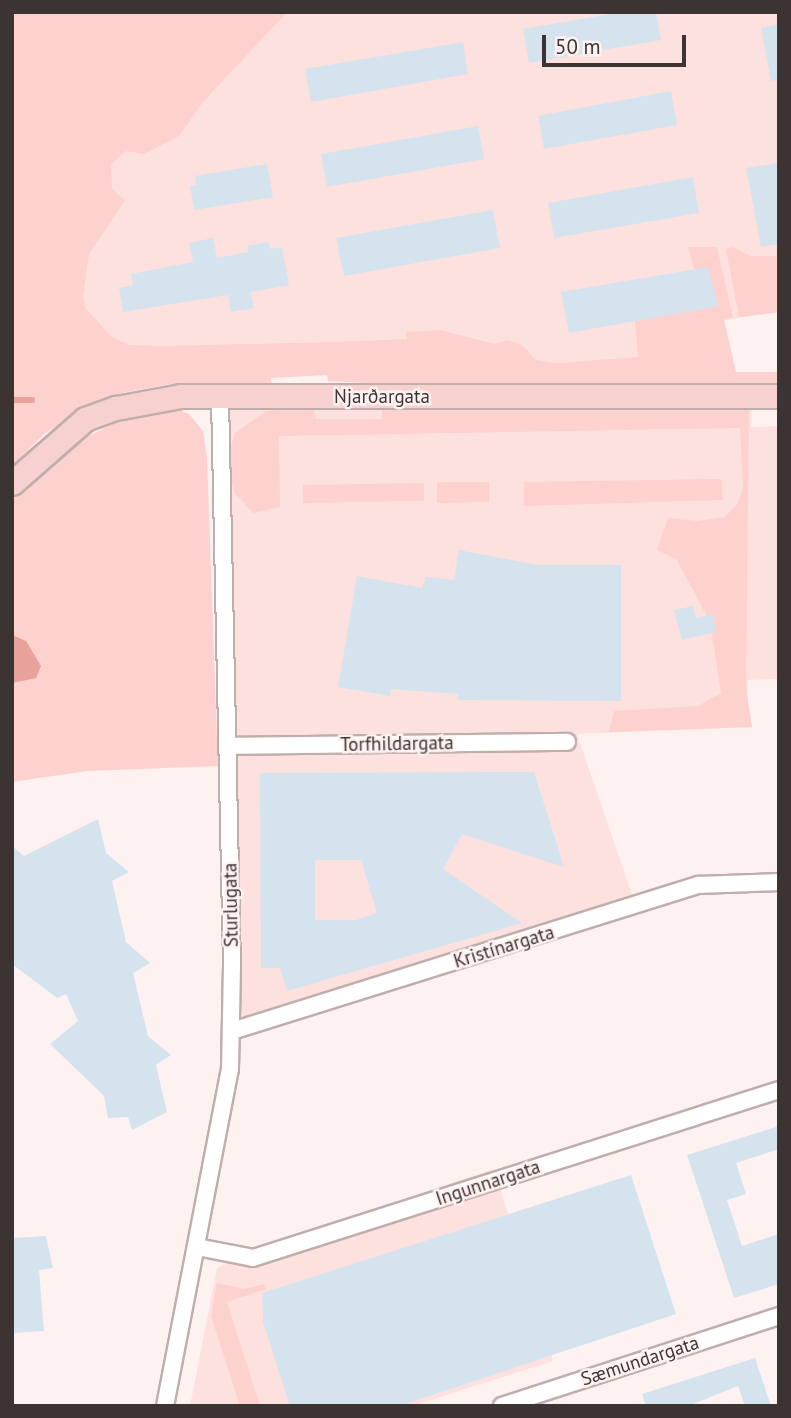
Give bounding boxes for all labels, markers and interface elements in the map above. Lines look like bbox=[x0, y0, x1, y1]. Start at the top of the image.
scale bar bbox=[546, 21, 690, 65]
text: 50 m bbox=[555, 33, 601, 60]
street label: Njarðargata bbox=[334, 386, 430, 408]
street label: Torfhildargata bbox=[340, 732, 454, 756]
street label: Sturlugata bbox=[219, 863, 243, 947]
street label: Kristínargata bbox=[451, 921, 557, 973]
street label: Ingunnargata bbox=[433, 1155, 543, 1211]
street label: Sæmundargata bbox=[578, 1331, 702, 1391]

